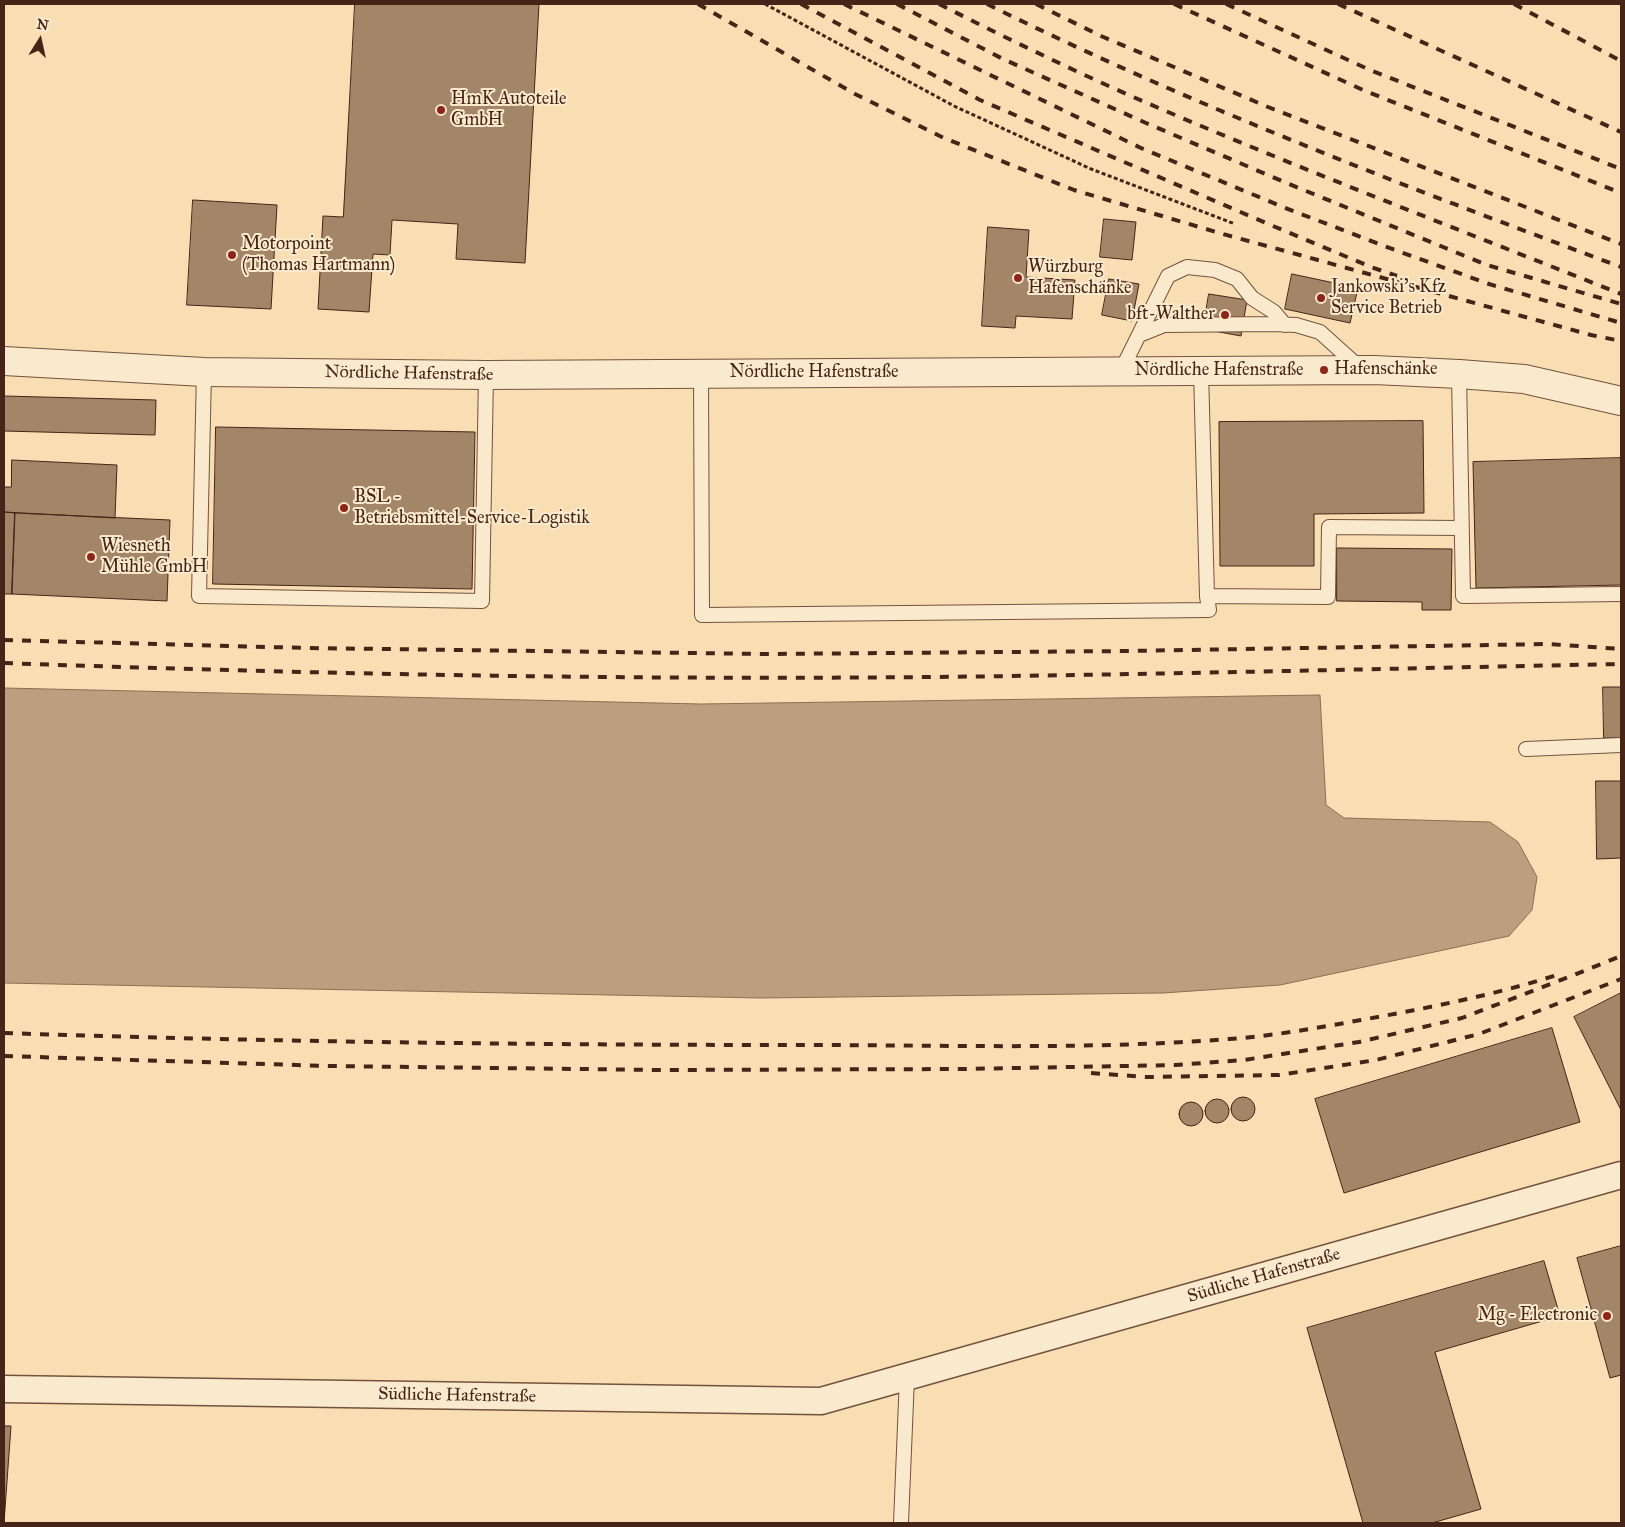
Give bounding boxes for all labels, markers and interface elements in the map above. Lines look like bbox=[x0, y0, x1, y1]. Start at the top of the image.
north arrow bbox=[15, 15, 65, 65]
text: N bbox=[35, 15, 50, 34]
place label: HmK Autoteile GmbH bbox=[451, 89, 567, 132]
marker: HmK Autoteile GmbH bbox=[435, 104, 447, 116]
place label: Motorpoint (Thomas Hartmann) bbox=[242, 234, 395, 276]
marker: Motorpoint (Thomas Hartmann) bbox=[226, 249, 238, 261]
place label: Würzburg Hafenschänke bbox=[1028, 257, 1132, 300]
marker: Würzburg Hafenschänke bbox=[1012, 272, 1024, 284]
place label: Jankowski's Kfz Service Betrieb bbox=[1331, 277, 1446, 320]
marker: Jankowski's Kfz Service Betrieb bbox=[1315, 292, 1327, 304]
place label: bft-Walther bbox=[1127, 304, 1215, 326]
marker: bft-Walther bbox=[1219, 309, 1231, 321]
place label: Hafenschänke bbox=[1334, 359, 1438, 381]
street label: Nördliche Hafenstraße bbox=[1135, 360, 1303, 382]
street label: Nördliche Hafenstraße bbox=[324, 362, 494, 386]
street label: Nördliche Hafenstraße bbox=[730, 362, 898, 384]
marker: Hafenschänke bbox=[1318, 364, 1330, 376]
place label: BSL - Betriebsmittel-Service-Logistik bbox=[354, 487, 590, 530]
marker: BSL - Betriebsmittel-Service-Logistik bbox=[338, 502, 350, 514]
place label: Wiesneth Mühle GmbH bbox=[101, 536, 207, 578]
marker: Wiesneth Mühle GmbH bbox=[85, 551, 97, 563]
street label: Südliche Hafenstraße bbox=[1185, 1244, 1343, 1308]
place label: Mg - Electronic bbox=[1478, 1305, 1597, 1327]
marker: Mg - Electronic bbox=[1601, 1310, 1613, 1322]
street label: Südliche Hafenstraße bbox=[378, 1384, 536, 1408]

